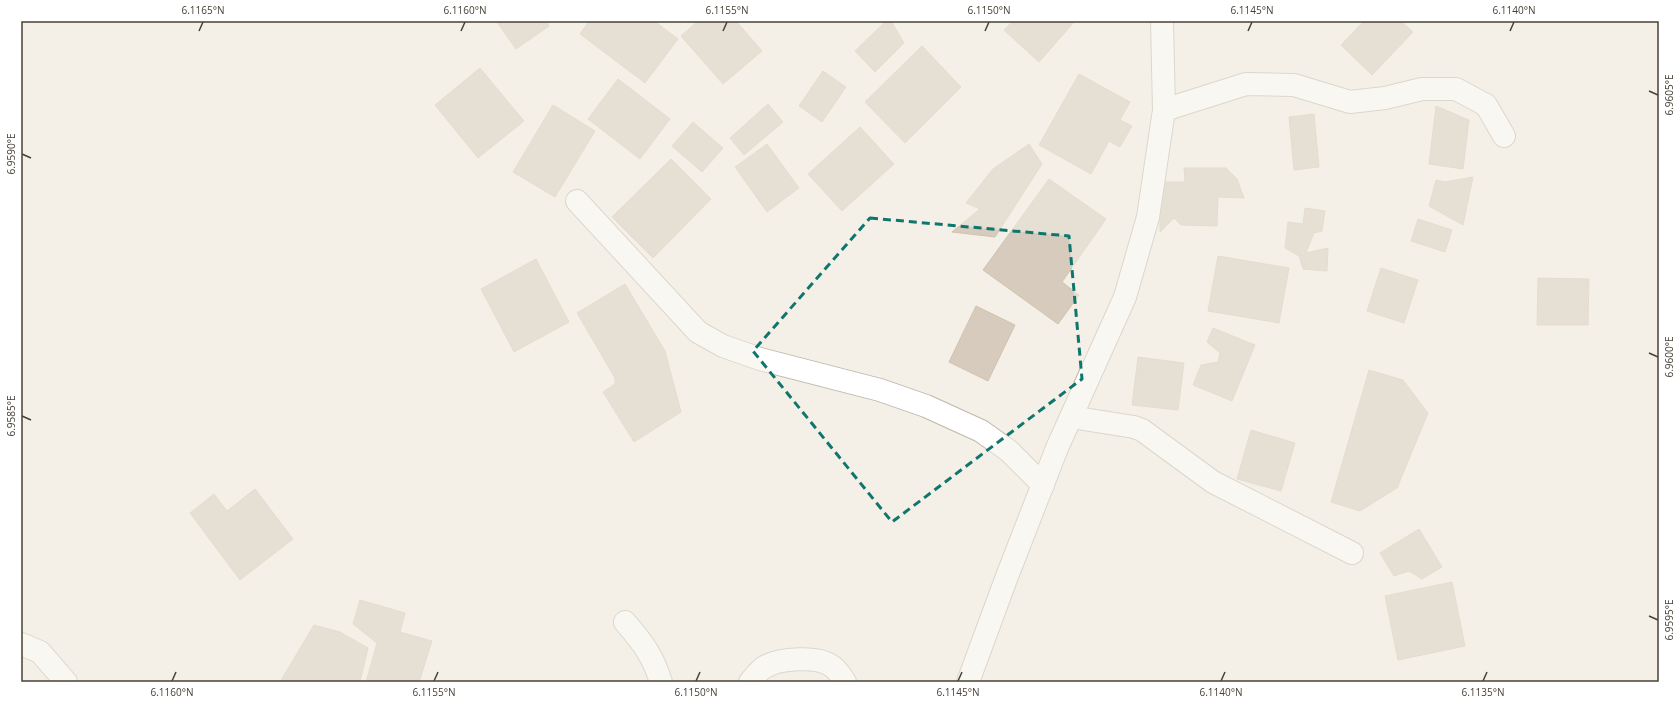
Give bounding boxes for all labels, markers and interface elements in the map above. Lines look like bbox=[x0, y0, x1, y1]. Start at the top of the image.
text: 6.1165°N bbox=[181, 3, 225, 17]
text: 6.1160°N bbox=[443, 3, 487, 17]
text: 6.1155°N bbox=[705, 3, 749, 17]
text: 6.1150°N bbox=[967, 3, 1011, 17]
text: 6.1145°N bbox=[1230, 3, 1274, 17]
text: 6.1140°N bbox=[1492, 3, 1536, 17]
text: 6.9605°E bbox=[1662, 74, 1676, 116]
text: 6.9590°E bbox=[4, 133, 18, 175]
text: 6.9600°E bbox=[1662, 336, 1676, 378]
text: 6.9585°E bbox=[4, 395, 18, 437]
text: 6.9595°E bbox=[1662, 599, 1676, 641]
text: 6.1160°N bbox=[150, 685, 194, 699]
text: 6.1155°N bbox=[412, 685, 456, 699]
text: 6.1150°N bbox=[674, 685, 718, 699]
text: 6.1145°N bbox=[936, 685, 980, 699]
text: 6.1140°N bbox=[1199, 685, 1243, 699]
text: 6.1135°N bbox=[1461, 685, 1505, 699]

